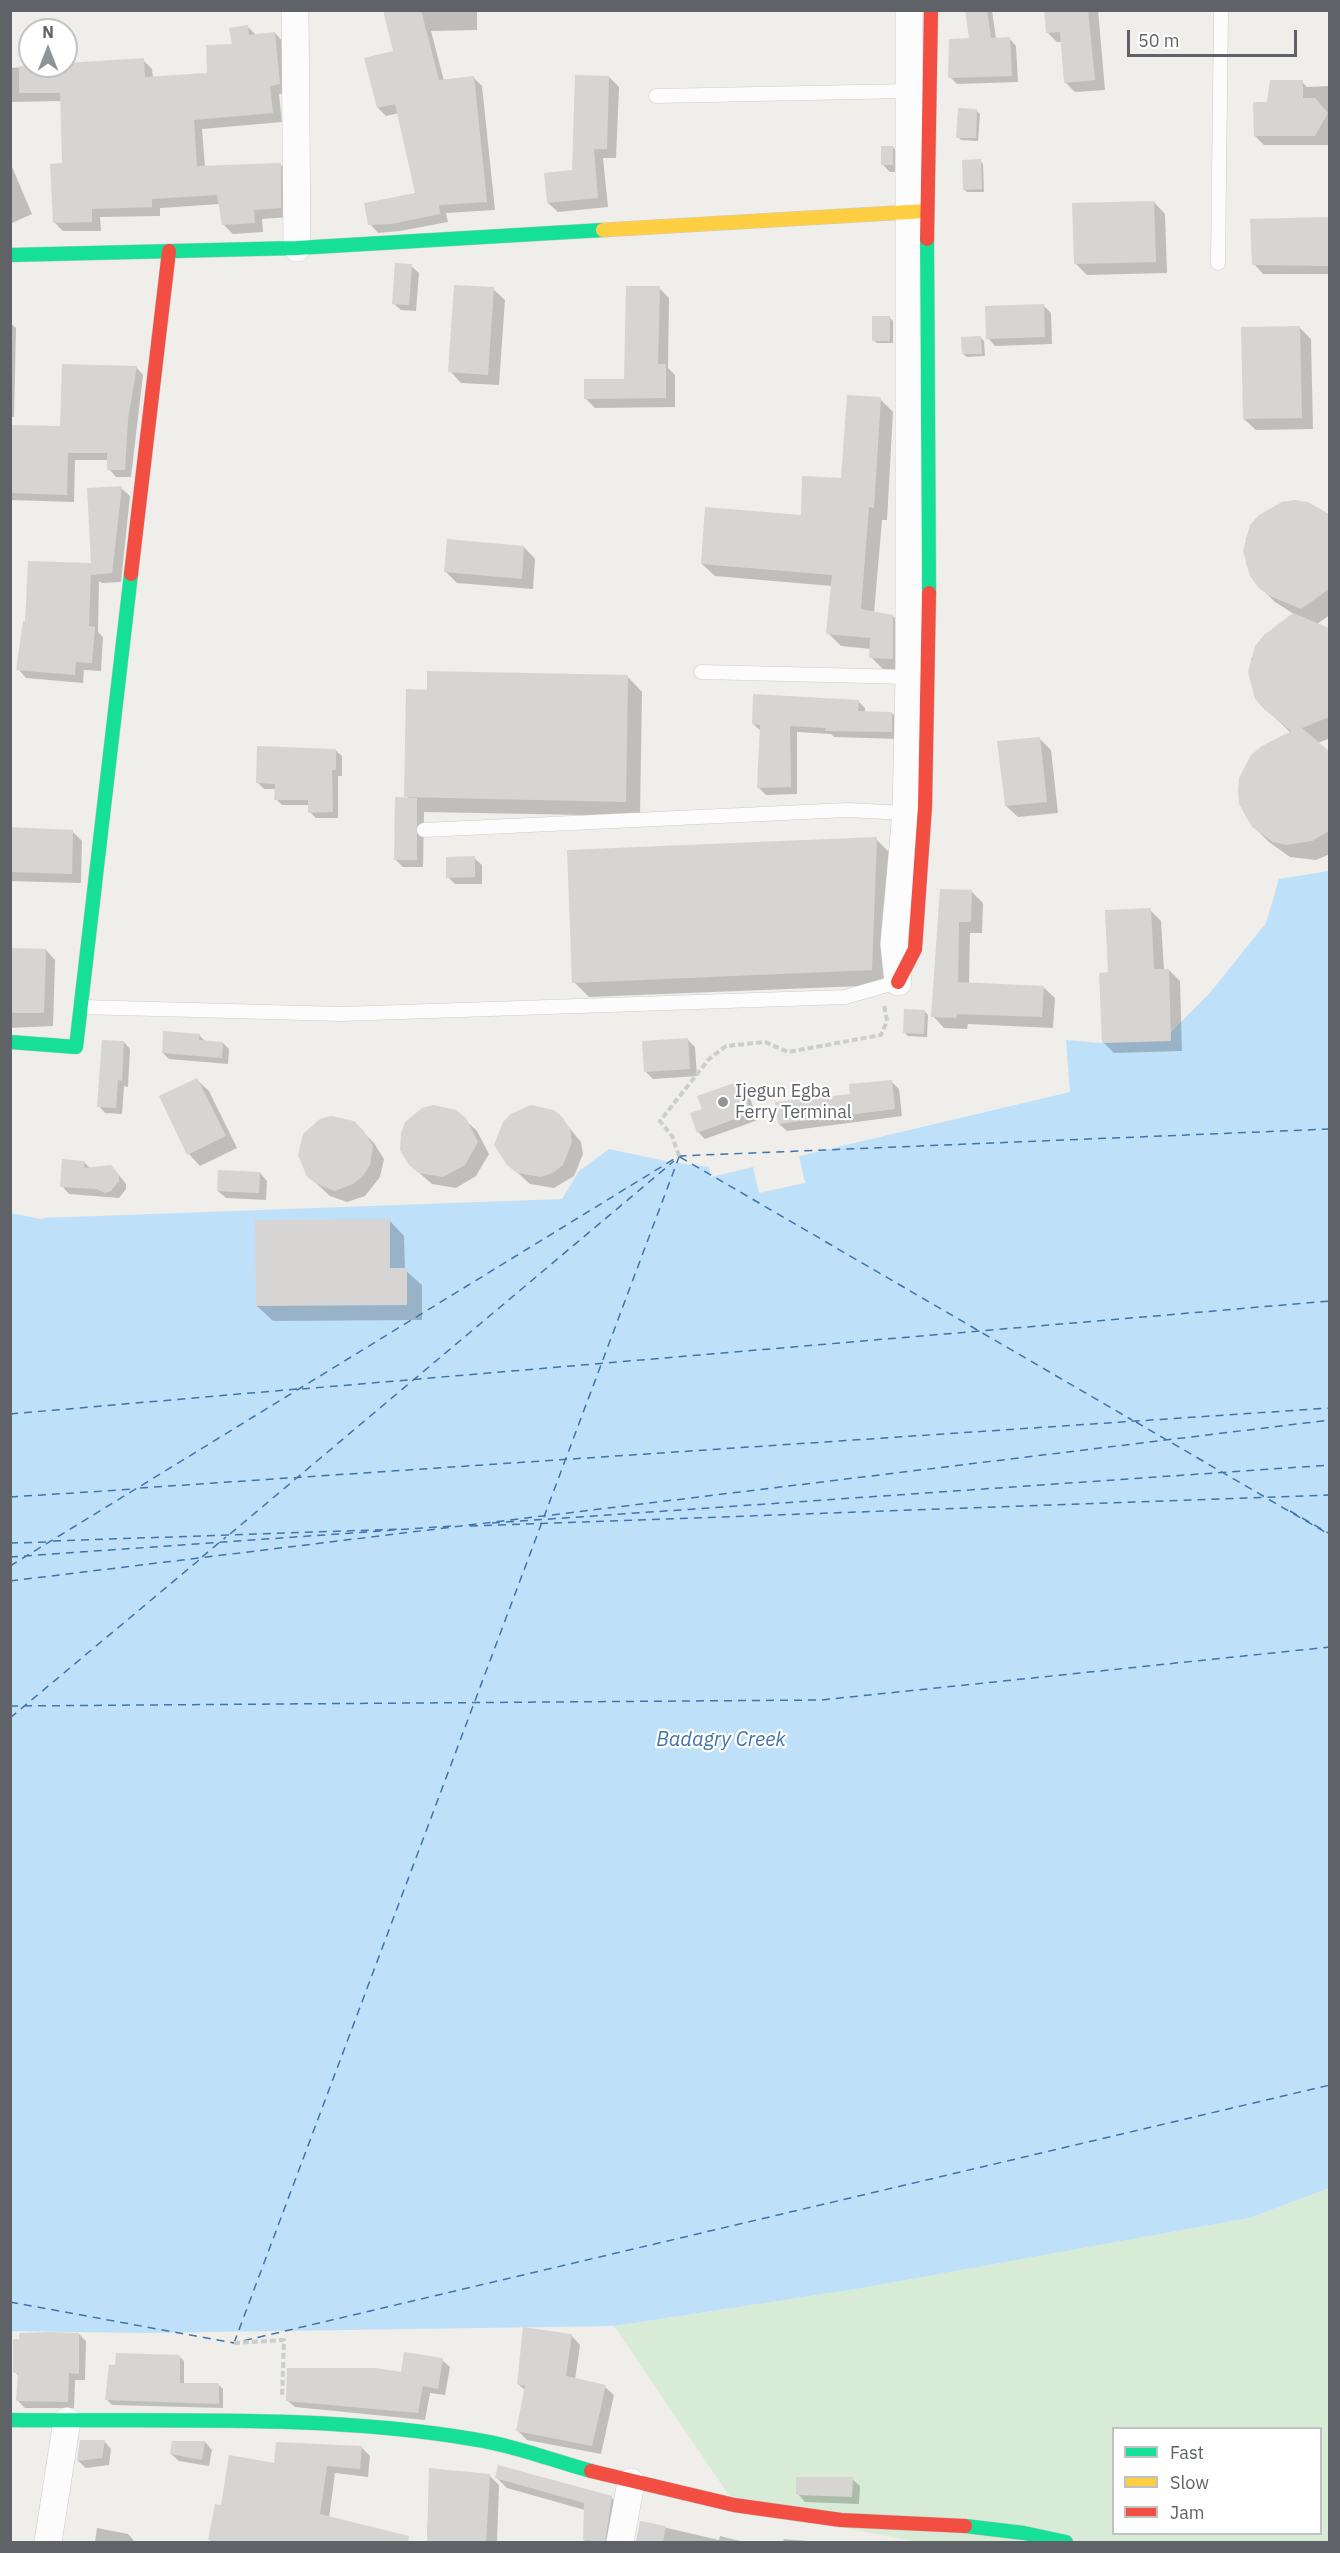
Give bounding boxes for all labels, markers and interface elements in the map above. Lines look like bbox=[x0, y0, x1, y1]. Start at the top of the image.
north arrow bbox=[18, 18, 78, 78]
scale bar bbox=[1130, 18, 1300, 56]
text: N bbox=[42, 22, 54, 42]
text: 50 m bbox=[1138, 29, 1180, 52]
place label: Ijegun Egba Ferry Terminal bbox=[735, 1081, 852, 1124]
marker: Ijegun Egba Ferry Terminal bbox=[716, 1095, 730, 1109]
water label: Badagry Creek bbox=[656, 1728, 786, 1752]
legend bbox=[1112, 2427, 1322, 2535]
text: Fast bbox=[1170, 2441, 1204, 2464]
text: Slow bbox=[1170, 2471, 1209, 2494]
text: Jam bbox=[1170, 2501, 1205, 2524]

